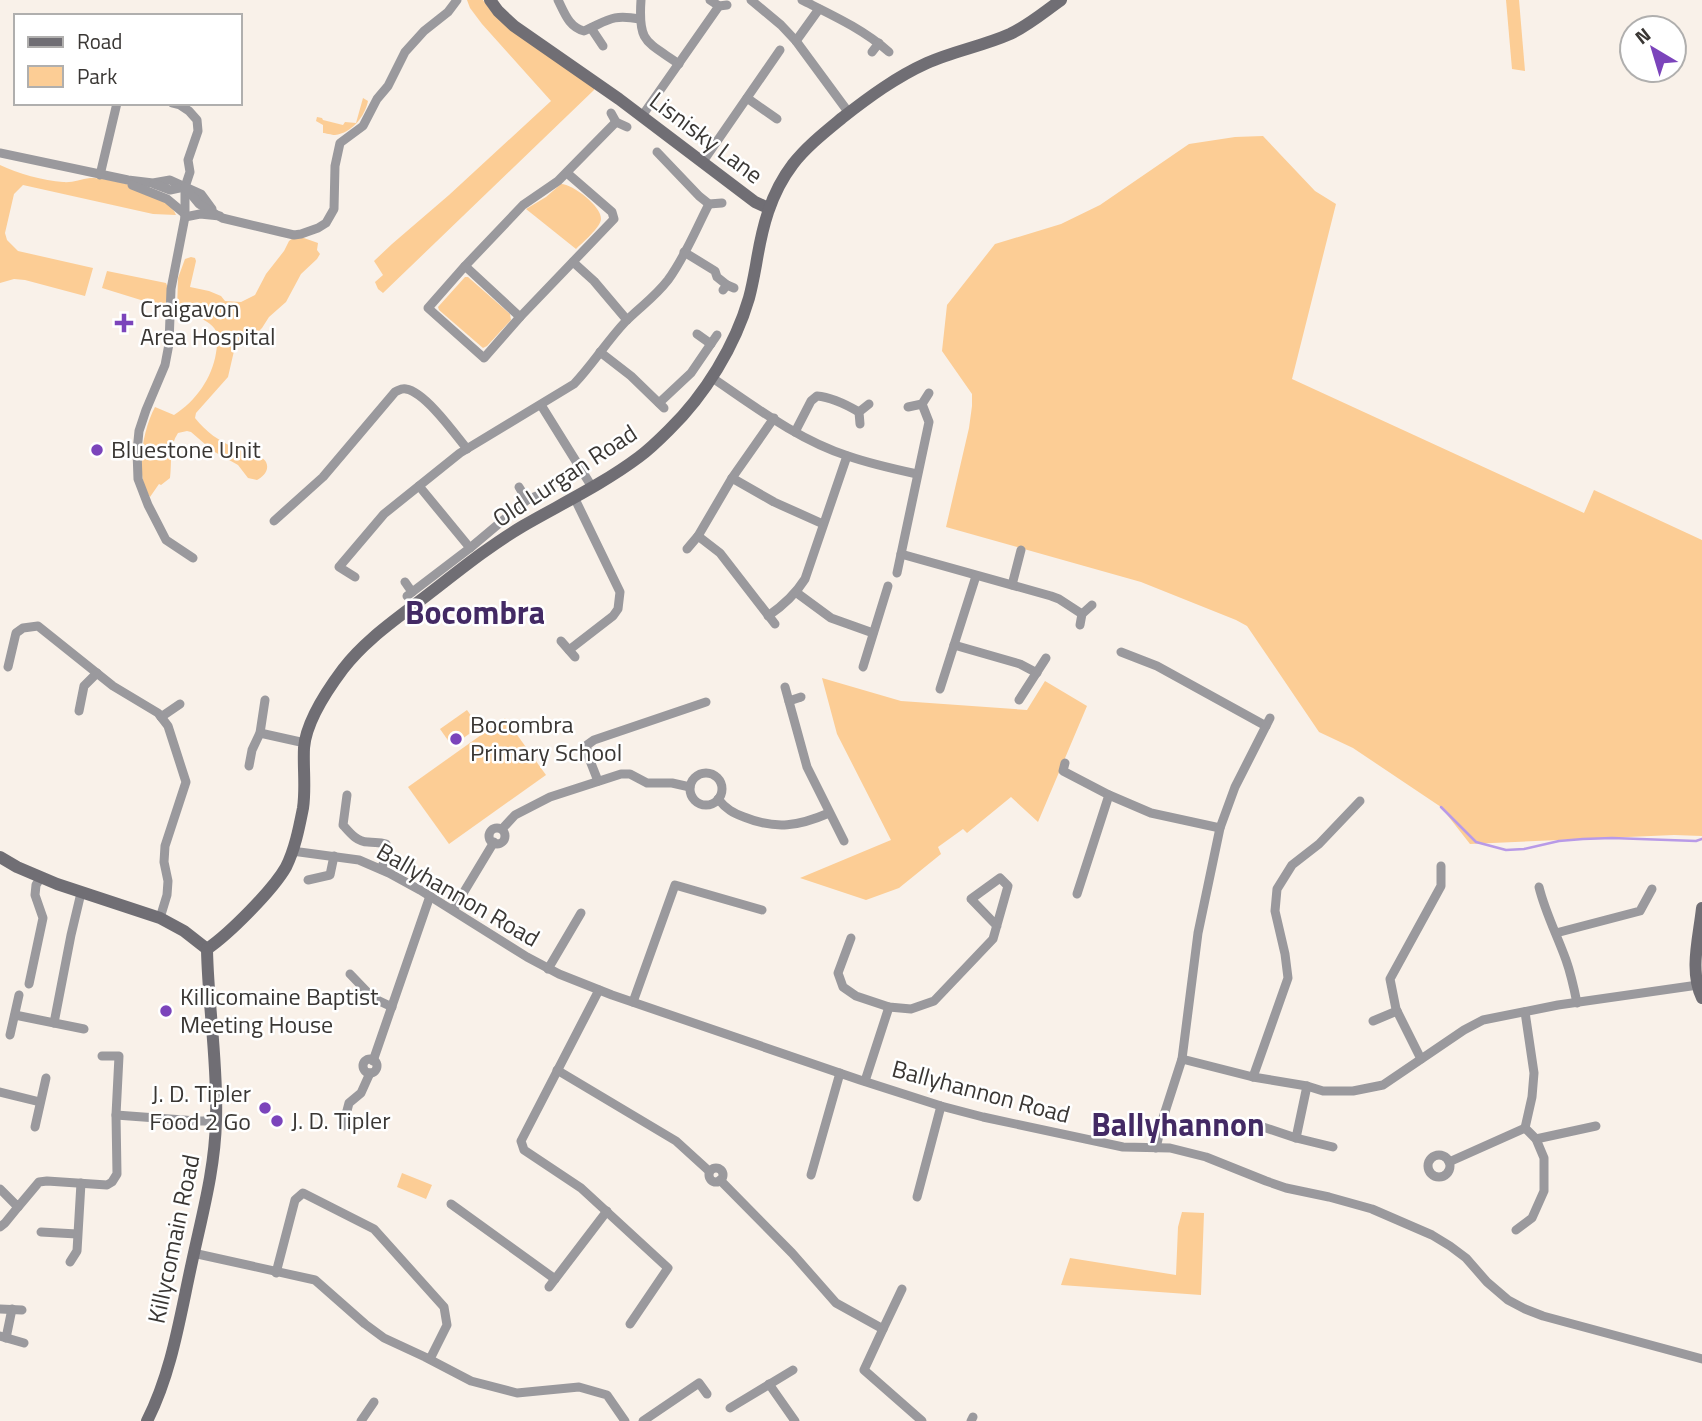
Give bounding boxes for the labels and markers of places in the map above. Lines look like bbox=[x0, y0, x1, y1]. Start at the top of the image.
place label: Craigavon Area Hospital bbox=[140, 290, 276, 354]
marker: Craigavon Area Hospital bbox=[114, 313, 134, 333]
place label: Bluestone Unit bbox=[111, 431, 261, 467]
marker: Bluestone Unit bbox=[89, 442, 105, 458]
place label: Bocombra Primary School bbox=[470, 706, 622, 770]
marker: Bocombra Primary School bbox=[448, 731, 464, 747]
place label: Killicomaine Baptist Meeting House bbox=[180, 978, 379, 1042]
marker: Killicomaine Baptist Meeting House bbox=[158, 1003, 174, 1019]
place label: J. D. Tipler Food 2 Go bbox=[149, 1075, 251, 1139]
marker: J. D. Tipler Food 2 Go bbox=[257, 1100, 273, 1116]
place label: J. D. Tipler bbox=[291, 1102, 390, 1138]
marker: J. D. Tipler bbox=[269, 1113, 285, 1129]

